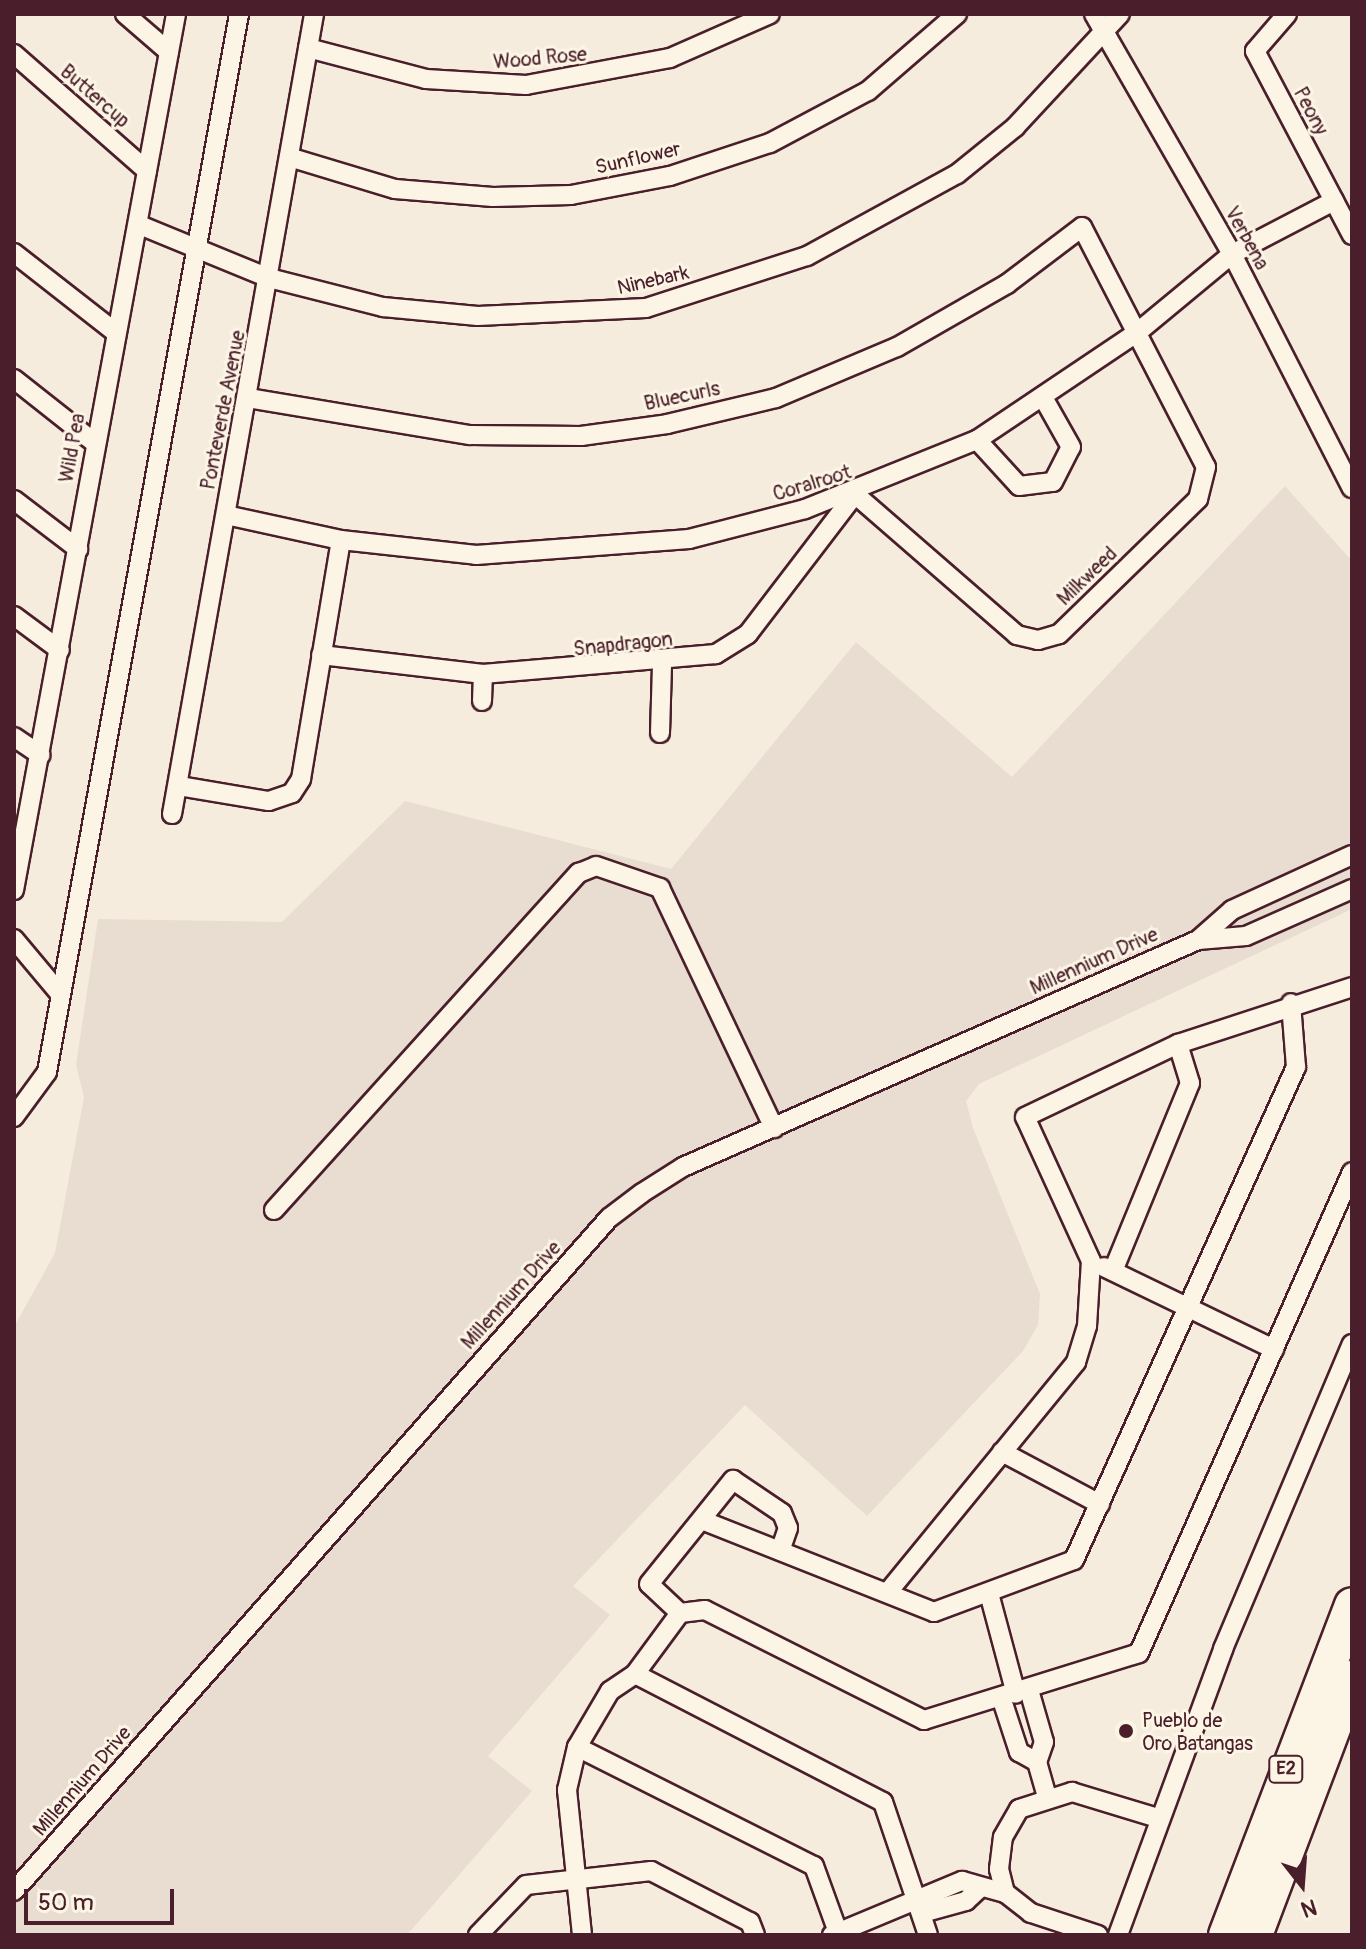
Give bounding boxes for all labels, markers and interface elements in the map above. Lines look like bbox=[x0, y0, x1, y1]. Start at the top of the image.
street label: Wood Rose bbox=[492, 42, 588, 74]
street label: Buttercup bbox=[55, 59, 135, 133]
street label: Peony bbox=[1288, 83, 1334, 139]
street label: Sunflower bbox=[593, 137, 683, 179]
street label: Verbena bbox=[1220, 202, 1274, 274]
street label: Ninebark bbox=[615, 260, 691, 300]
street label: Ponteverde Avenue bbox=[196, 328, 250, 492]
street label: Bluecurls bbox=[642, 376, 722, 416]
street label: Wild Pea bbox=[54, 412, 90, 484]
street label: Coralroot bbox=[770, 460, 854, 506]
street label: Milkweed bbox=[1052, 542, 1122, 610]
street label: Snapdragon bbox=[572, 627, 674, 661]
street label: Millennium Drive bbox=[1026, 922, 1162, 1000]
street label: Millennium Drive bbox=[456, 1236, 566, 1354]
place label: Pueblo de Oro Batangas bbox=[1142, 1708, 1253, 1755]
street label: Millennium Drive bbox=[28, 1721, 136, 1841]
marker: Pueblo de Oro Batangas bbox=[1117, 1722, 1135, 1740]
road number: E2 bbox=[1268, 1755, 1304, 1783]
north arrow bbox=[1262, 1845, 1342, 1925]
scale bar bbox=[28, 1873, 178, 1923]
text: 50 m bbox=[38, 1888, 94, 1917]
text: N bbox=[1298, 1892, 1320, 1924]

